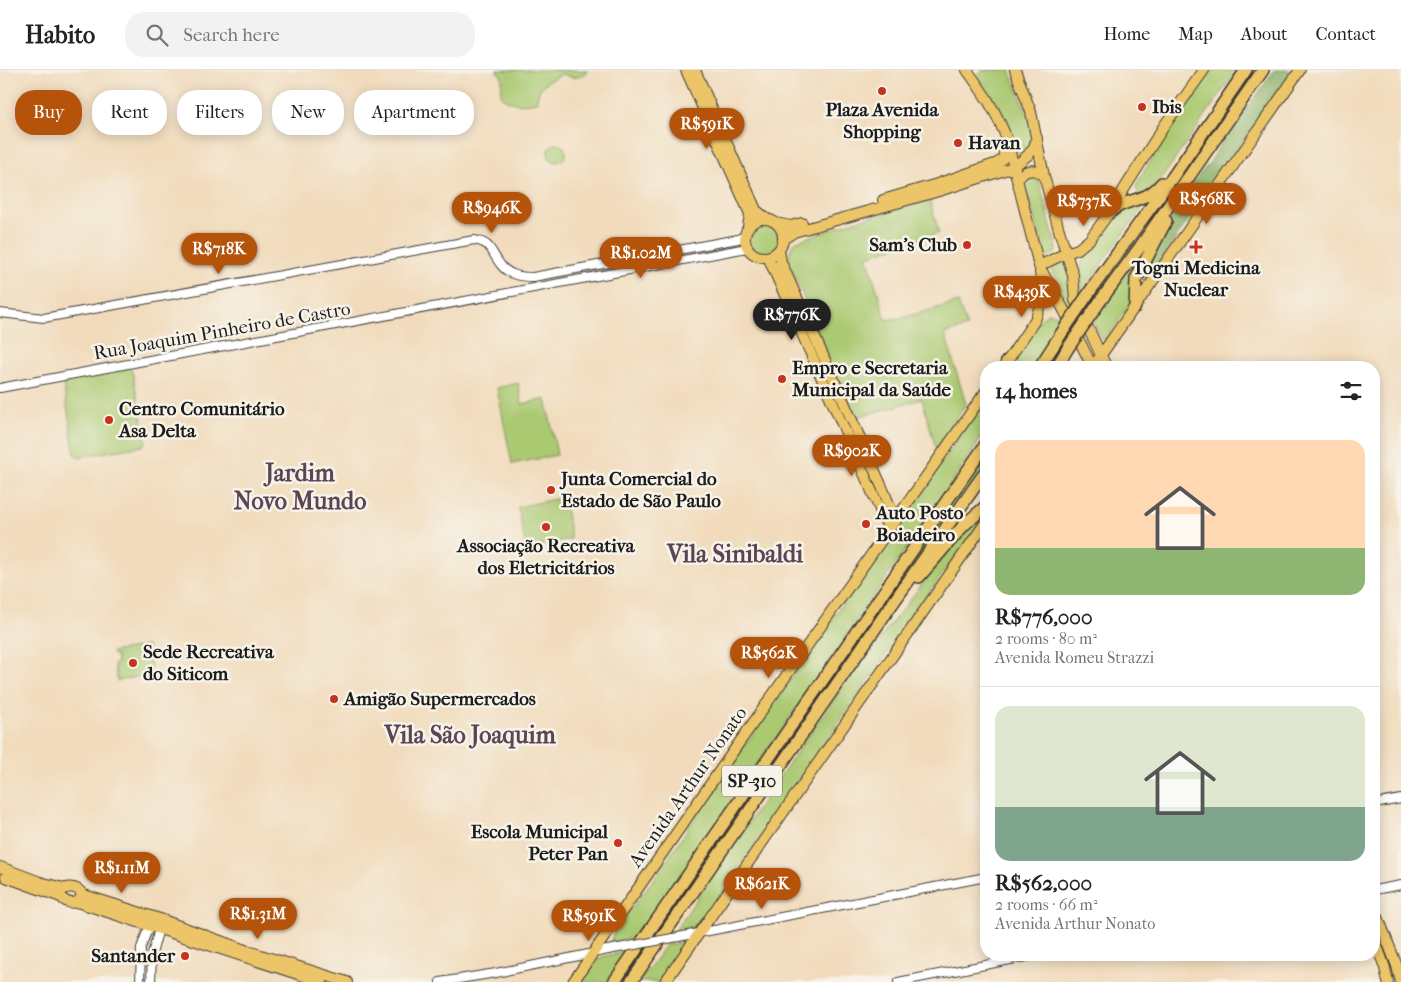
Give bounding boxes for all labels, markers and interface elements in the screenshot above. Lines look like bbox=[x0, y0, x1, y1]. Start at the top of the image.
search box bbox=[125, 12, 475, 57]
text: Habito bbox=[25, 21, 95, 49]
icon: search bbox=[143, 21, 171, 49]
text: Search here bbox=[183, 24, 280, 46]
text: Home bbox=[1103, 24, 1150, 45]
text: Map bbox=[1178, 24, 1213, 45]
text: About bbox=[1241, 24, 1287, 45]
text: Contact bbox=[1315, 24, 1376, 45]
marker: Plaza Avenida Shopping bbox=[876, 85, 888, 97]
chip: Buy bbox=[15, 90, 82, 135]
chip: Rent bbox=[92, 90, 167, 135]
chip: Filters bbox=[177, 90, 262, 135]
chip: New bbox=[272, 90, 344, 135]
chip: Apartment bbox=[354, 90, 474, 135]
place label: Ibis bbox=[1152, 96, 1182, 118]
place label: Plaza Avenida Shopping bbox=[826, 99, 940, 143]
marker: Ibis bbox=[1136, 101, 1148, 113]
pin: R$591K bbox=[666, 108, 748, 150]
text: R$591K bbox=[680, 114, 734, 133]
place label: Havan bbox=[968, 132, 1022, 154]
marker: Havan bbox=[952, 137, 964, 149]
pin: R$568K bbox=[1166, 182, 1248, 225]
pin: R$737K bbox=[1043, 184, 1125, 227]
text: R$568K bbox=[1179, 189, 1235, 208]
pin: R$946K bbox=[451, 191, 533, 234]
text: R$737K bbox=[1057, 191, 1111, 210]
text: R$946K bbox=[463, 198, 521, 217]
pin: R$718K bbox=[178, 232, 260, 275]
place label: Sam's Club bbox=[869, 234, 957, 256]
pin: R$1.02M bbox=[595, 236, 687, 279]
text: R$718K bbox=[192, 239, 246, 258]
marker: Sam's Club bbox=[961, 239, 973, 251]
marker: Togni Medicina Nuclear bbox=[1189, 240, 1203, 254]
text: R$1.02M bbox=[611, 243, 671, 262]
place label: Togni Medicina Nuclear bbox=[1131, 257, 1261, 301]
pin: R$439K bbox=[981, 276, 1063, 318]
text: R$439K bbox=[994, 282, 1050, 301]
street label: Rua Joaquim Pinheiro de Castro bbox=[92, 297, 353, 364]
pin: R$776K bbox=[751, 298, 833, 341]
text: R$776K bbox=[764, 305, 820, 324]
place label: Empro e Secretaria Municipal da Saúde bbox=[791, 357, 952, 401]
marker: Empro e Secretaria Municipal da Saúde bbox=[776, 373, 788, 385]
icon: filters bbox=[1337, 377, 1365, 405]
text: 14 homes bbox=[995, 379, 1077, 403]
place label: Centro Comunitário Asa Delta bbox=[118, 398, 285, 442]
marker: Centro Comunitário Asa Delta bbox=[103, 414, 115, 426]
pin: R$902K bbox=[811, 434, 893, 477]
text: R$902K bbox=[823, 441, 881, 460]
district label: Jardim Novo Mundo bbox=[234, 459, 366, 515]
place label: Junta Comercial do Estado de São Paulo bbox=[559, 468, 721, 512]
icon: home bbox=[1135, 473, 1225, 563]
marker: Junta Comercial do Estado de São Paulo bbox=[545, 484, 557, 496]
place label: Auto Posto Boiadeiro bbox=[875, 502, 964, 546]
marker: Auto Posto Boiadeiro bbox=[860, 518, 872, 530]
marker: Associação Recreativa dos Eletricitários bbox=[540, 521, 552, 533]
place label: Associação Recreativa dos Eletricitários bbox=[456, 535, 636, 579]
district label: Vila Sinibaldi bbox=[666, 540, 804, 568]
text: R$776,000 bbox=[995, 605, 1093, 629]
text: 2 rooms · 80 m² bbox=[995, 629, 1097, 648]
pin: R$562K bbox=[728, 636, 810, 679]
place label: Sede Recreativa do Siticom bbox=[143, 641, 275, 685]
text: R$562K bbox=[741, 643, 797, 662]
text: Avenida Romeu Strazzi bbox=[995, 648, 1154, 667]
marker: Sede Recreativa do Siticom bbox=[127, 657, 139, 669]
place label: Amigão Supermercados bbox=[343, 688, 536, 710]
marker: Amigão Supermercados bbox=[328, 693, 340, 705]
street label: Avenida Arthur Nonato bbox=[624, 702, 752, 872]
district label: Vila São Joaquim bbox=[383, 721, 557, 749]
icon: home bbox=[1135, 738, 1225, 828]
road number: SP-310 bbox=[722, 766, 782, 796]
place label: Escola Municipal Peter Pan bbox=[471, 821, 609, 865]
marker: Escola Municipal Peter Pan bbox=[612, 837, 624, 849]
pin: R$1.11M bbox=[76, 852, 168, 894]
text: R$1.11M bbox=[94, 858, 150, 877]
pin: R$621K bbox=[721, 868, 803, 910]
text: R$562,000 bbox=[995, 871, 1092, 895]
text: R$621K bbox=[735, 874, 789, 893]
text: 2 rooms · 66 m² bbox=[995, 895, 1097, 914]
pin: R$1.31M bbox=[212, 898, 304, 940]
pin: R$591K bbox=[548, 900, 630, 942]
text: R$1.31M bbox=[230, 904, 286, 923]
text: R$591K bbox=[562, 906, 616, 925]
text: Avenida Arthur Nonato bbox=[995, 914, 1155, 933]
place label: Santander bbox=[91, 945, 176, 967]
marker: Santander bbox=[179, 950, 191, 962]

